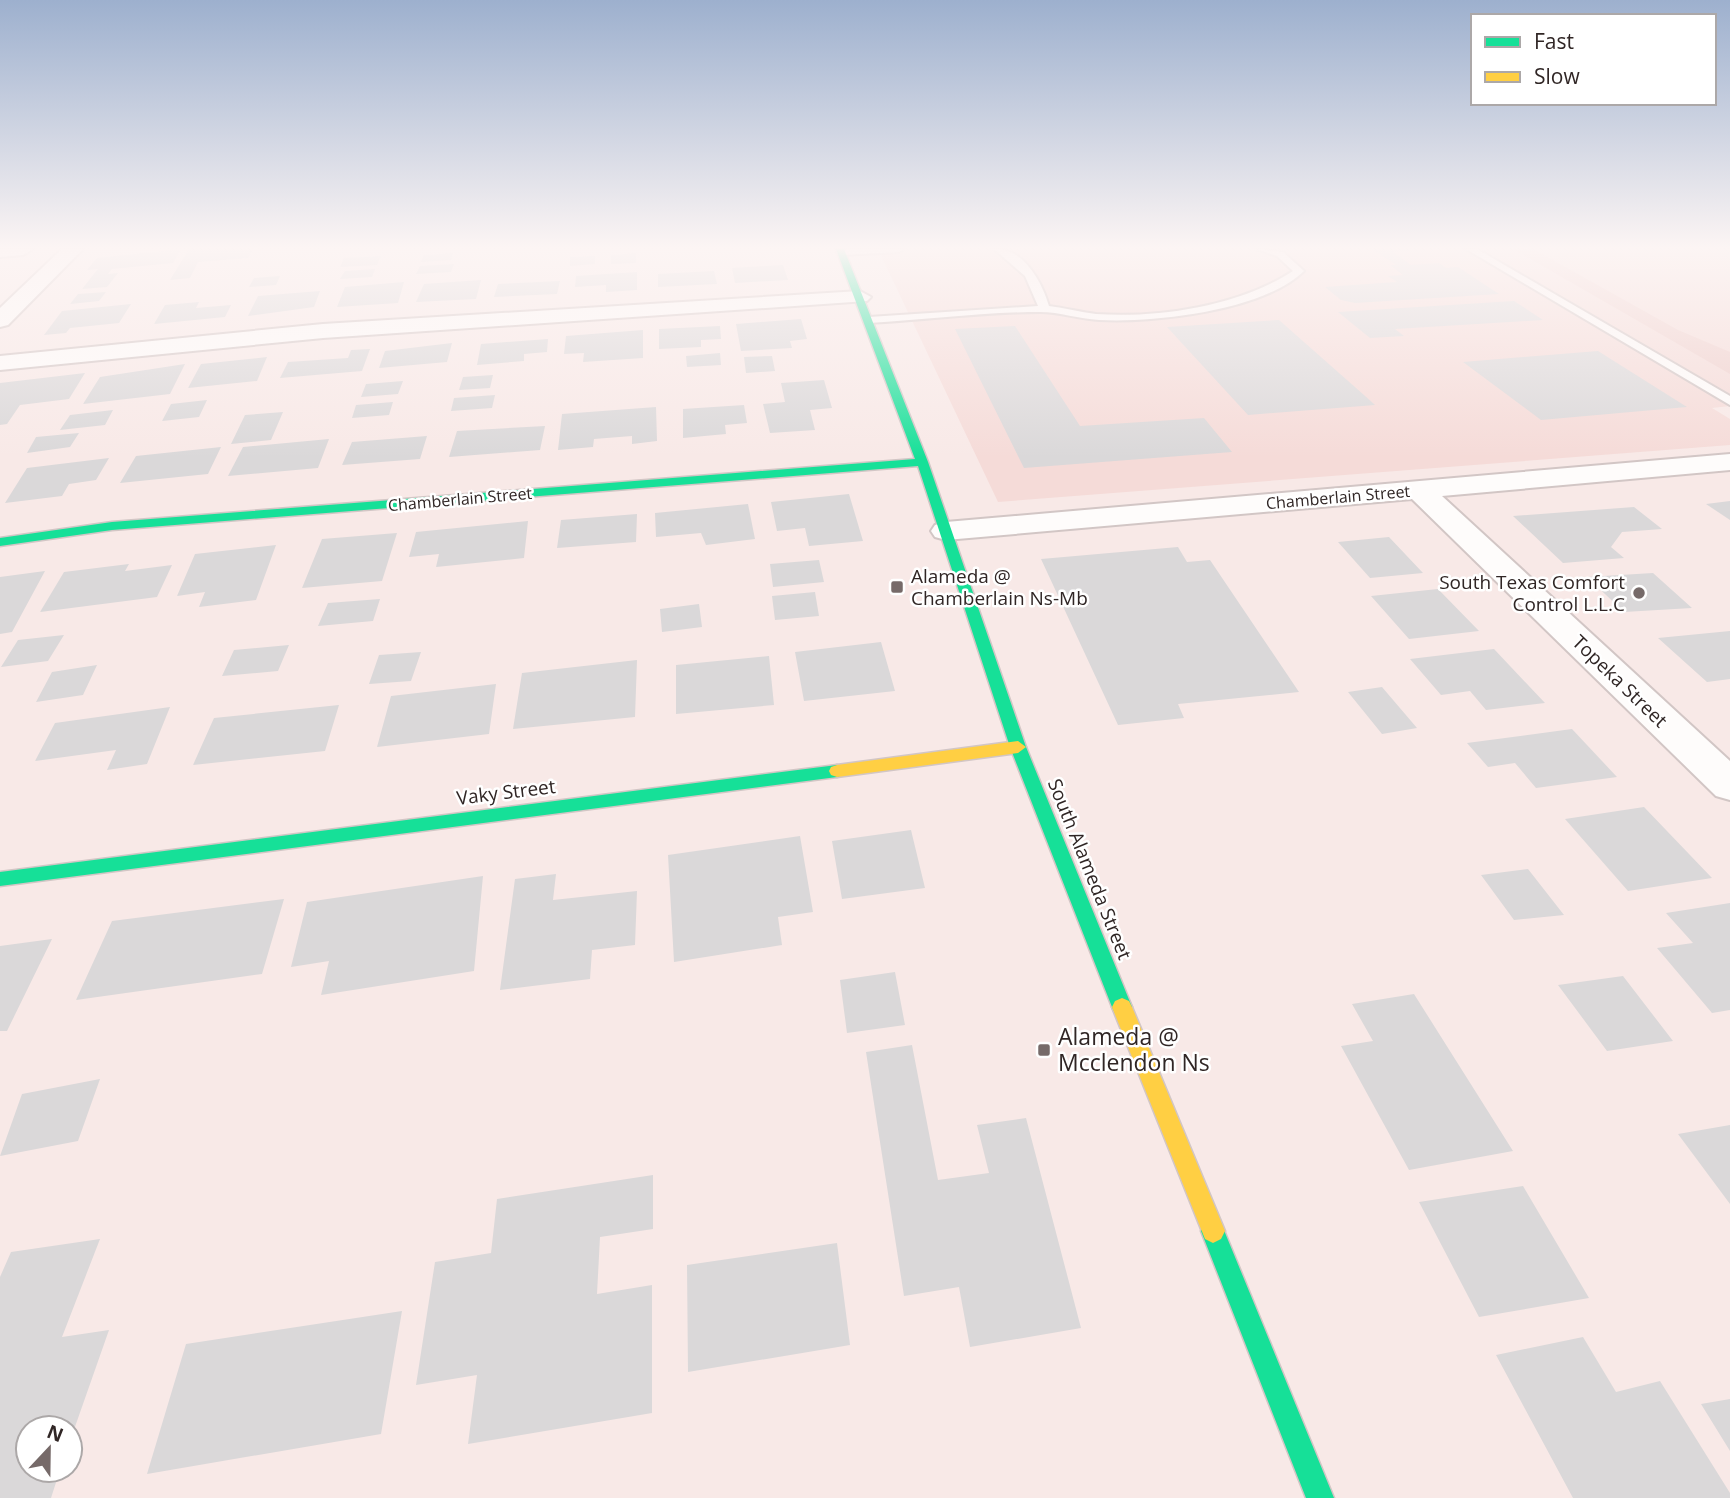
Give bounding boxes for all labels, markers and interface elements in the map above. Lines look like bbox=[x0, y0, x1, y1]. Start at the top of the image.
legend bbox=[1471, 14, 1716, 105]
text: Fast bbox=[1534, 27, 1574, 55]
text: Slow bbox=[1534, 62, 1580, 90]
street label: Chamberlain Street bbox=[1265, 480, 1411, 514]
street label: Chamberlain Street bbox=[387, 482, 533, 516]
place label: Alameda @ Chamberlain Ns-Mb bbox=[911, 563, 1088, 611]
place label: South Texas Comfort Control L.L.C bbox=[1439, 569, 1625, 617]
marker: Alameda @ Chamberlain Ns-Mb bbox=[889, 579, 905, 595]
marker: South Texas Comfort Control L.L.C bbox=[1631, 585, 1647, 601]
street label: Topeka Street bbox=[1567, 629, 1673, 733]
street label: Vaky Street bbox=[455, 773, 557, 811]
street label: South Alameda Street bbox=[1042, 775, 1138, 963]
place label: Alameda @ Mcclendon Ns bbox=[1058, 1020, 1210, 1078]
marker: Alameda @ Mcclendon Ns bbox=[1036, 1042, 1052, 1058]
north arrow bbox=[14, 1414, 84, 1484]
text: N bbox=[43, 1418, 67, 1448]

